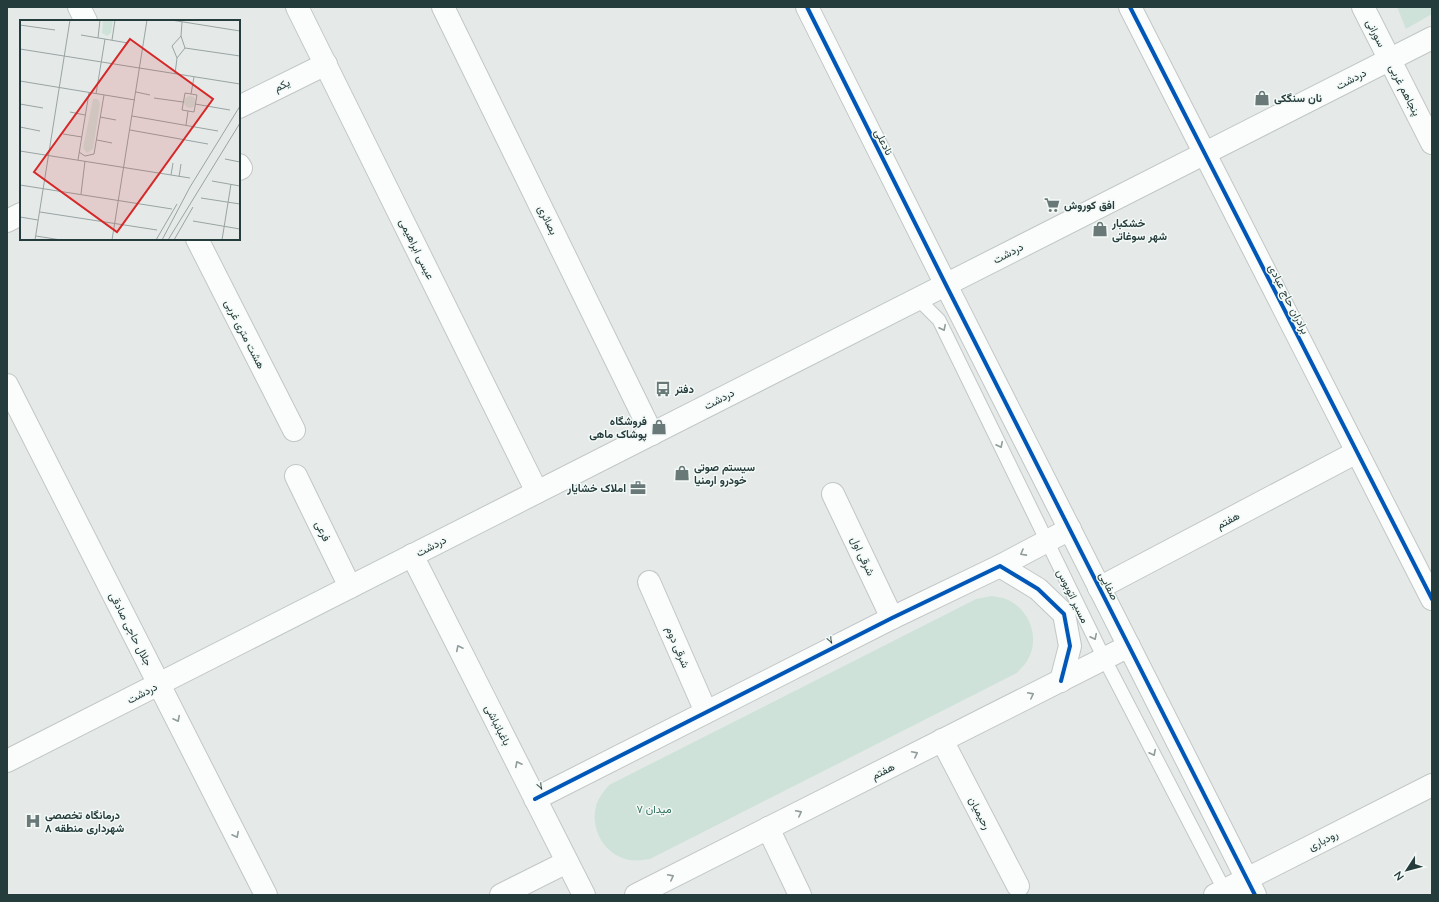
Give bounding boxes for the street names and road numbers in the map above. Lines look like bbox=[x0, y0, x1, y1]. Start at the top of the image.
street label: سورانی bbox=[1363, 17, 1389, 50]
street label: پنجاهم غربی bbox=[1385, 62, 1424, 119]
street label: دردشت bbox=[1333, 65, 1369, 93]
street label: یکم bbox=[272, 75, 293, 96]
street label: نادعلی bbox=[871, 127, 897, 157]
street label: بصائری bbox=[535, 203, 561, 237]
street label: عیسی ابراهیمی bbox=[396, 216, 438, 282]
street label: دردشت bbox=[990, 239, 1026, 267]
street label: برادران حاج عبادی bbox=[1265, 262, 1313, 337]
street label: هشت متری غربی bbox=[222, 297, 269, 371]
street label: دردشت bbox=[701, 385, 737, 413]
street label: هفتم bbox=[1214, 508, 1243, 533]
street label: فرعی bbox=[312, 518, 334, 544]
street label: دردشت bbox=[413, 532, 449, 560]
street label: شرقی اول bbox=[848, 534, 878, 578]
street label: مسیر اتوبوس bbox=[1054, 567, 1092, 626]
street label: صفایی bbox=[1096, 570, 1122, 602]
street label: جلال حاجی صادقی bbox=[106, 590, 156, 668]
street label: شرقی دوم bbox=[662, 624, 693, 671]
street label: ۷ bbox=[824, 632, 837, 648]
street label: دردشت bbox=[124, 679, 160, 707]
street label: باغبانباشی bbox=[482, 702, 514, 748]
street label: هفتم bbox=[869, 759, 898, 784]
street label: ۷ bbox=[534, 778, 547, 794]
street label: رحیمیان bbox=[966, 794, 994, 832]
street label: رودباری bbox=[1306, 827, 1340, 853]

